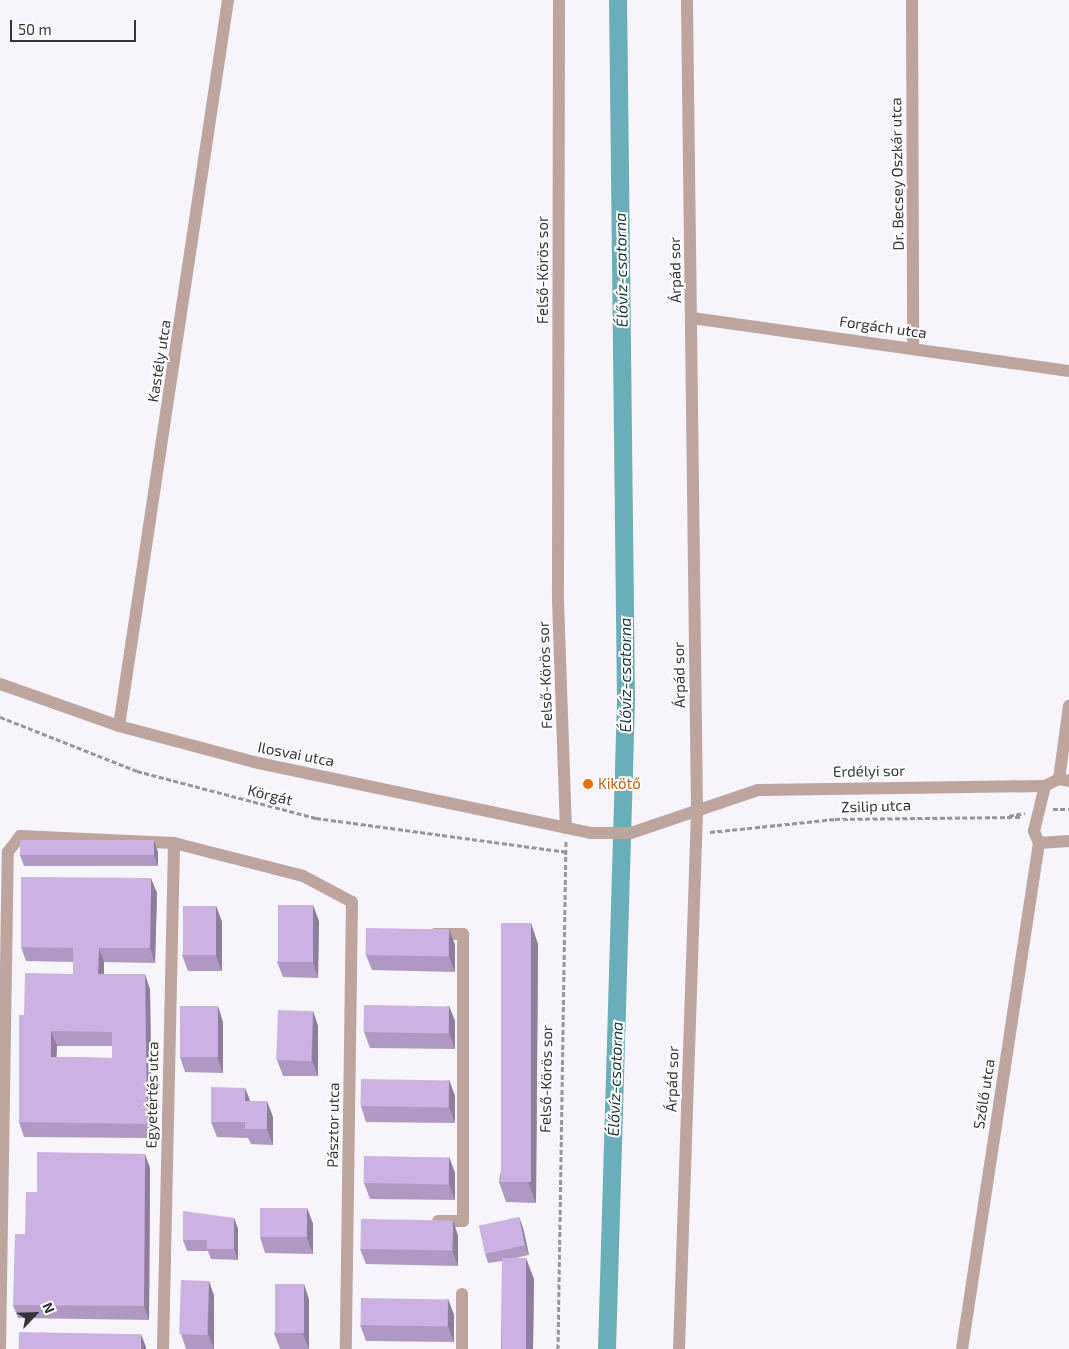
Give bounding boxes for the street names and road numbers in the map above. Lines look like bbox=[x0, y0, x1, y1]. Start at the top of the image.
street label: Dr. Becsey Oszkár utca bbox=[887, 97, 907, 251]
street label: Felső-Körös sor bbox=[534, 216, 552, 324]
street label: Árpád sor bbox=[665, 237, 685, 303]
street label: Forgách utca bbox=[838, 312, 928, 342]
street label: Kastély utca bbox=[144, 318, 174, 404]
street label: Felső-Körös sor bbox=[534, 621, 556, 729]
street label: Árpád sor bbox=[669, 642, 689, 708]
street label: Ilosvai utca bbox=[256, 738, 336, 770]
street label: Erdélyi sor bbox=[833, 761, 905, 781]
street label: Körgát bbox=[246, 781, 294, 809]
street label: Zsilip utca bbox=[841, 796, 911, 816]
street label: Felső-Körös sor bbox=[536, 1025, 556, 1133]
street label: Egyetértés utca bbox=[142, 1041, 162, 1149]
street label: Árpád sor bbox=[662, 1046, 682, 1112]
street label: Szőlő utca bbox=[970, 1058, 998, 1130]
street label: Pásztor utca bbox=[323, 1082, 343, 1168]

